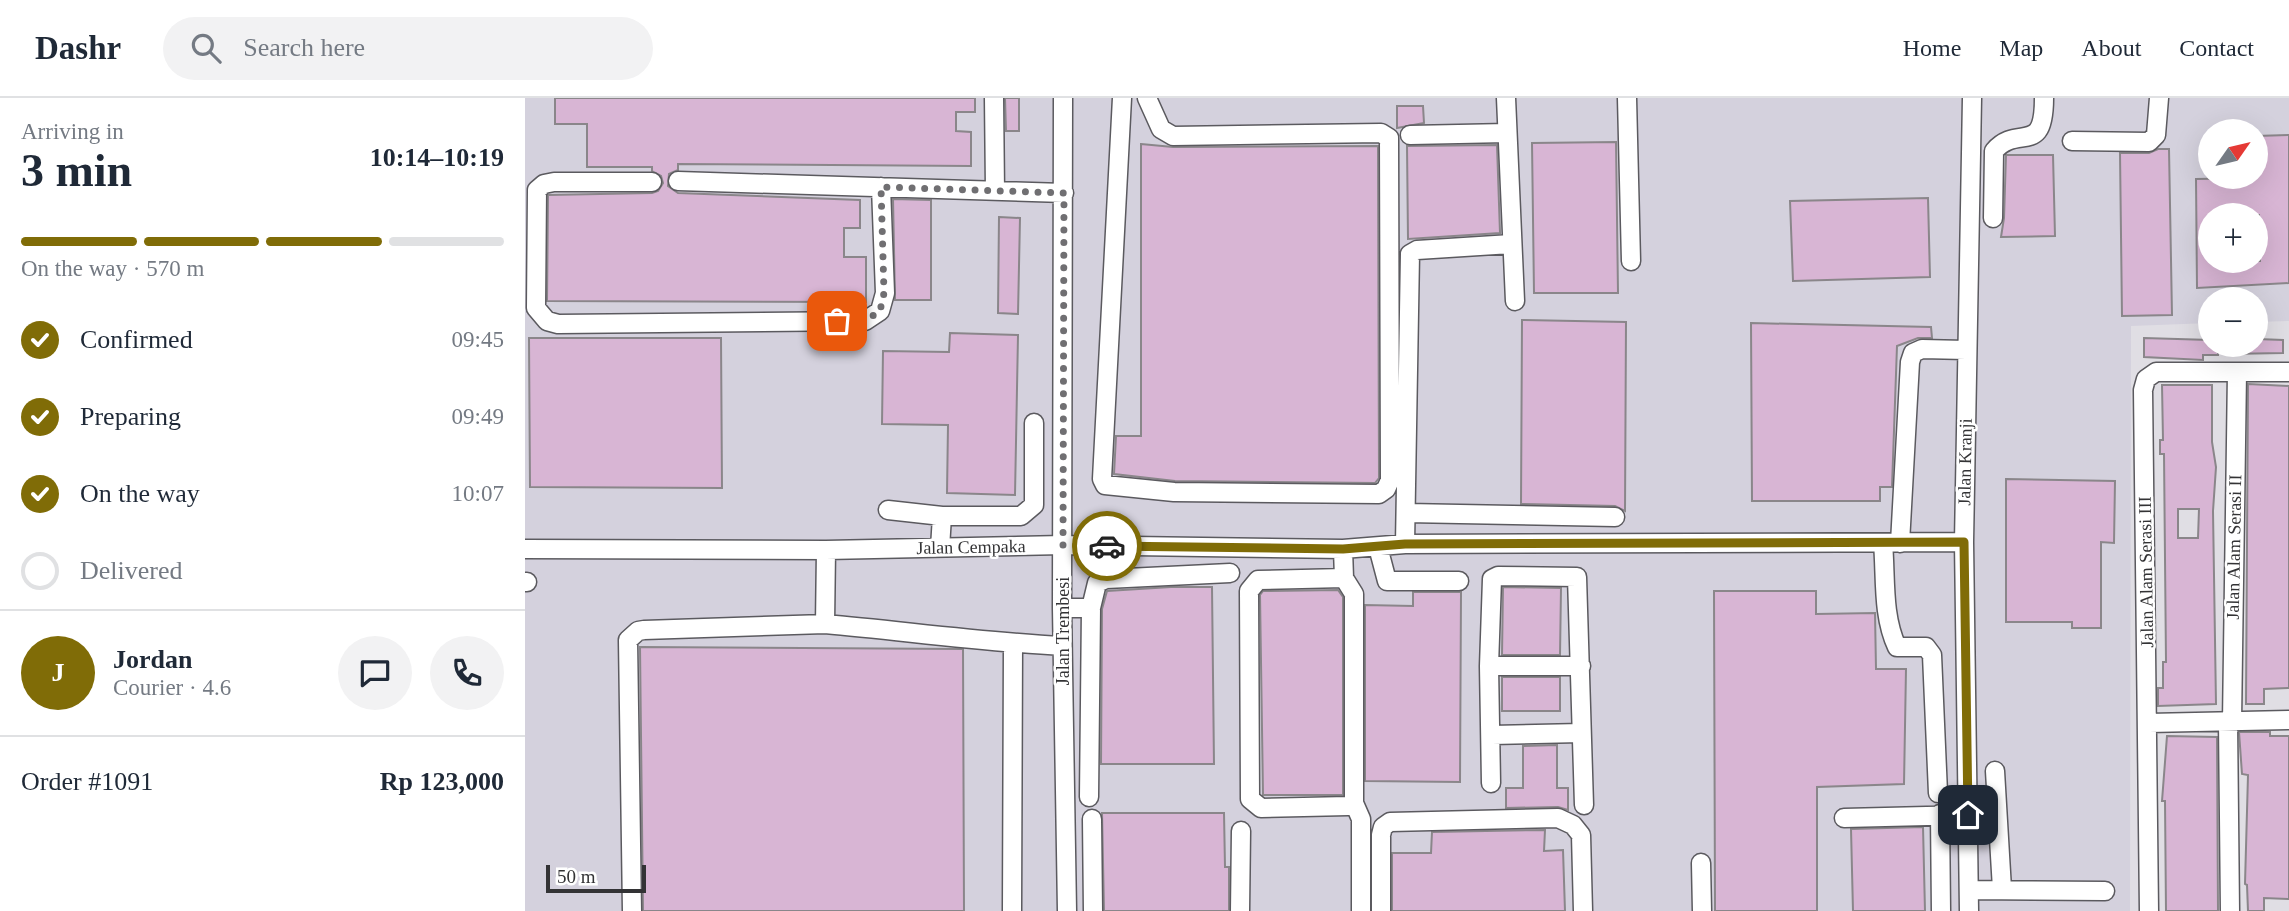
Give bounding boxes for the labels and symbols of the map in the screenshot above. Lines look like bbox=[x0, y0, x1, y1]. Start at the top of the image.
north arrow bbox=[2198, 119, 2268, 189]
pin bbox=[807, 291, 867, 351]
street label: Jalan Kranji bbox=[1954, 418, 1976, 506]
street label: Jalan Alam Serasi II bbox=[2223, 474, 2245, 620]
street label: Jalan Alam Serasi III bbox=[2135, 496, 2157, 648]
courier bbox=[1072, 511, 1142, 581]
street label: Jalan Cempaka bbox=[916, 536, 1026, 558]
street label: Jalan Trembesi bbox=[1053, 577, 1073, 685]
pin bbox=[1938, 785, 1998, 845]
scale bar bbox=[546, 862, 646, 894]

